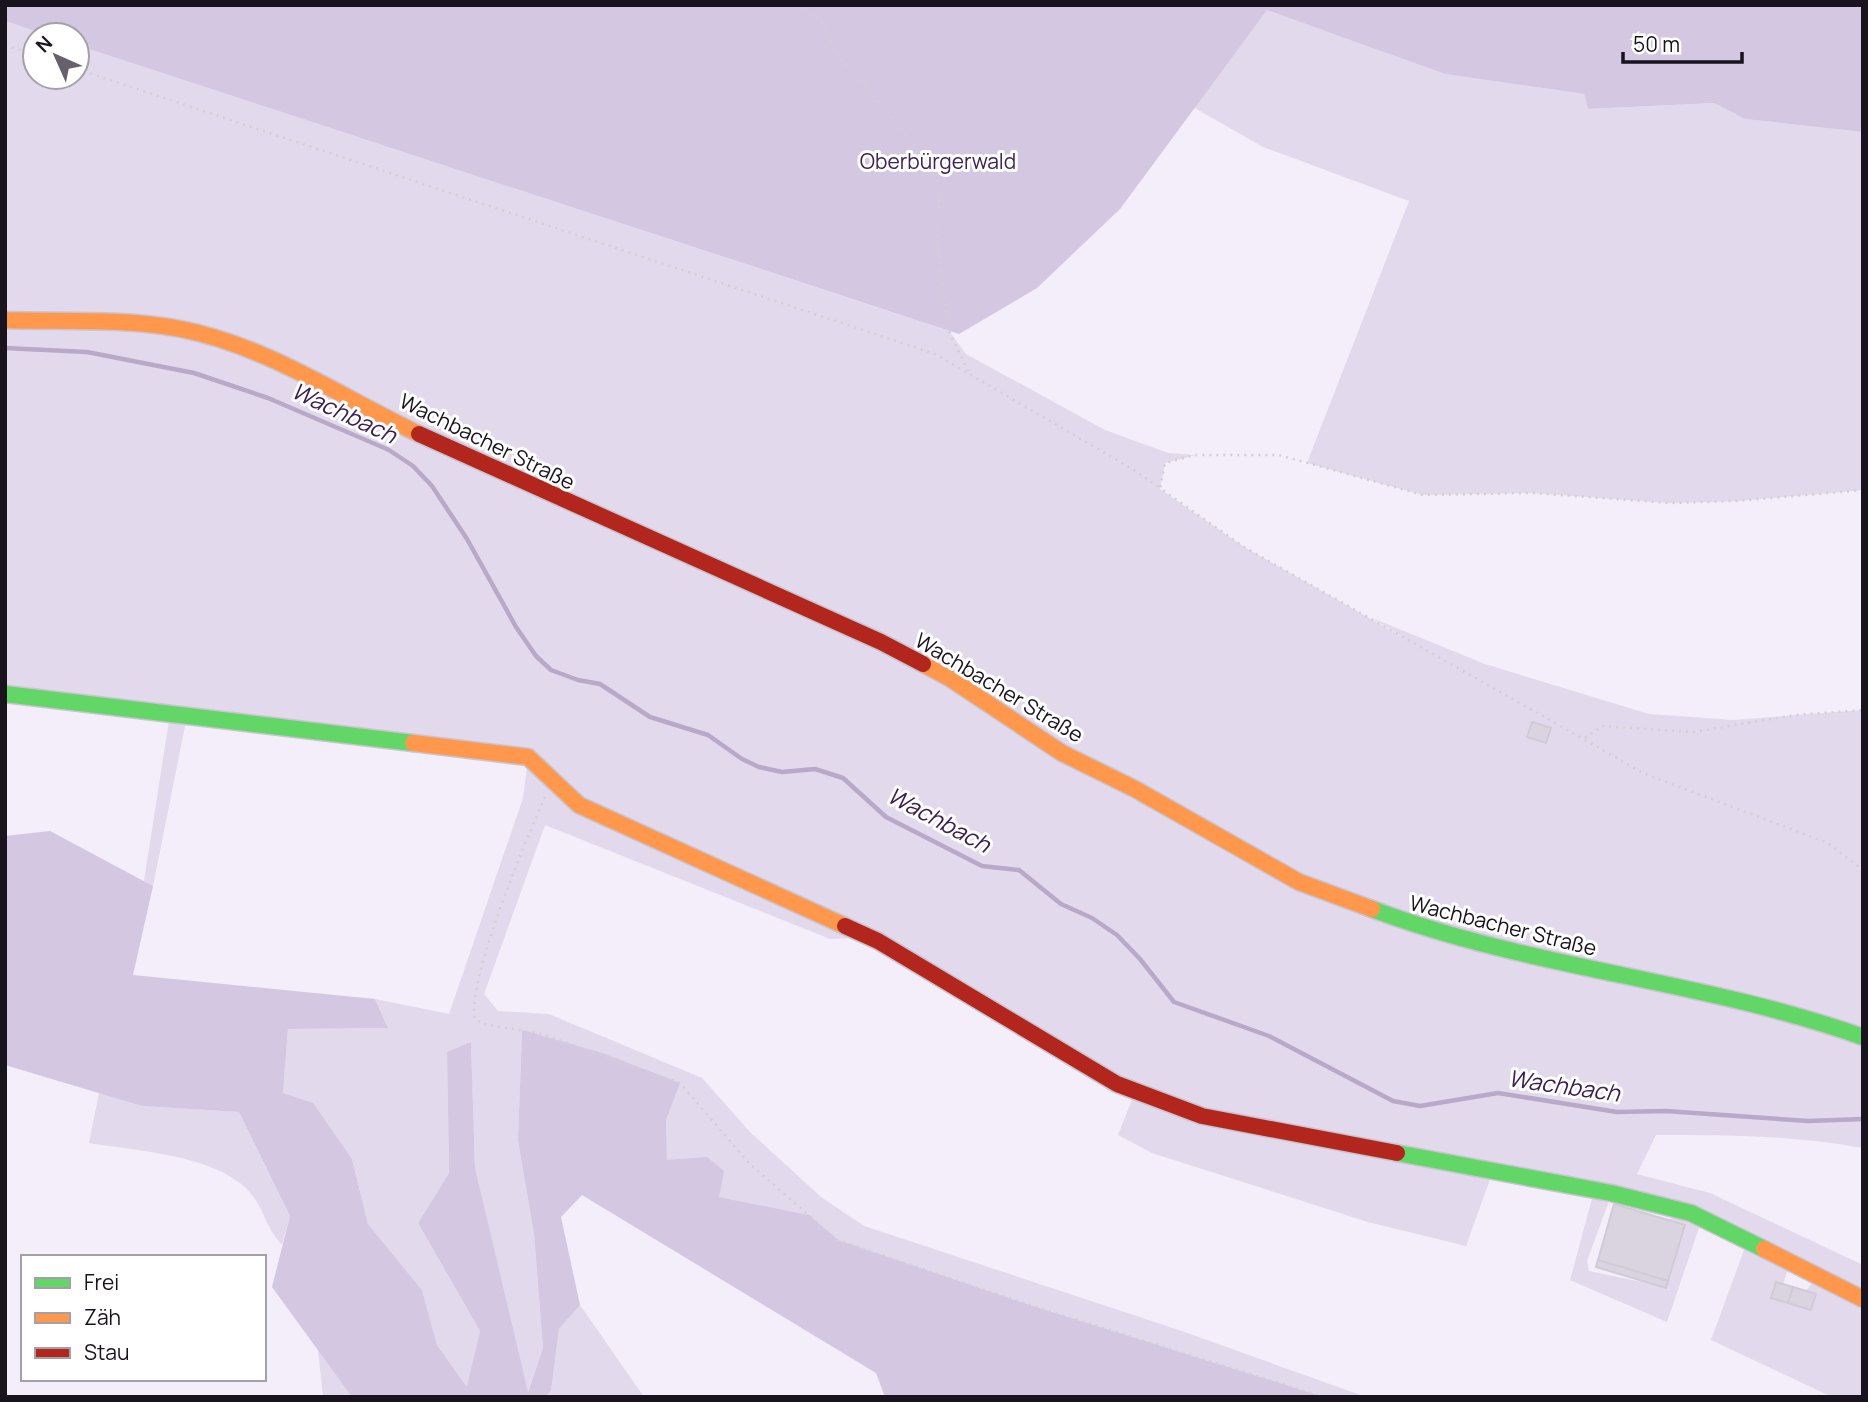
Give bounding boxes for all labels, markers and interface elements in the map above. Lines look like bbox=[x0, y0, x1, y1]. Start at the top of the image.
north arrow bbox=[21, 21, 91, 91]
scale bar bbox=[1623, 21, 1742, 65]
text: N bbox=[30, 30, 58, 58]
text: 50 m bbox=[1633, 30, 1680, 58]
park label: Oberbürgerwald bbox=[860, 147, 1016, 175]
water label: Wachbach bbox=[287, 374, 403, 451]
street label: Wachbacher Straße bbox=[395, 386, 580, 496]
street label: Wachbacher Straße bbox=[910, 626, 1089, 749]
water label: Wachbach bbox=[882, 779, 998, 860]
street label: Wachbacher Straße bbox=[1407, 888, 1600, 962]
water label: Wachbach bbox=[1506, 1061, 1623, 1109]
legend bbox=[21, 1255, 266, 1381]
text: Frei bbox=[84, 1268, 119, 1296]
text: Zäh bbox=[84, 1303, 121, 1331]
text: Stau bbox=[84, 1338, 130, 1366]

